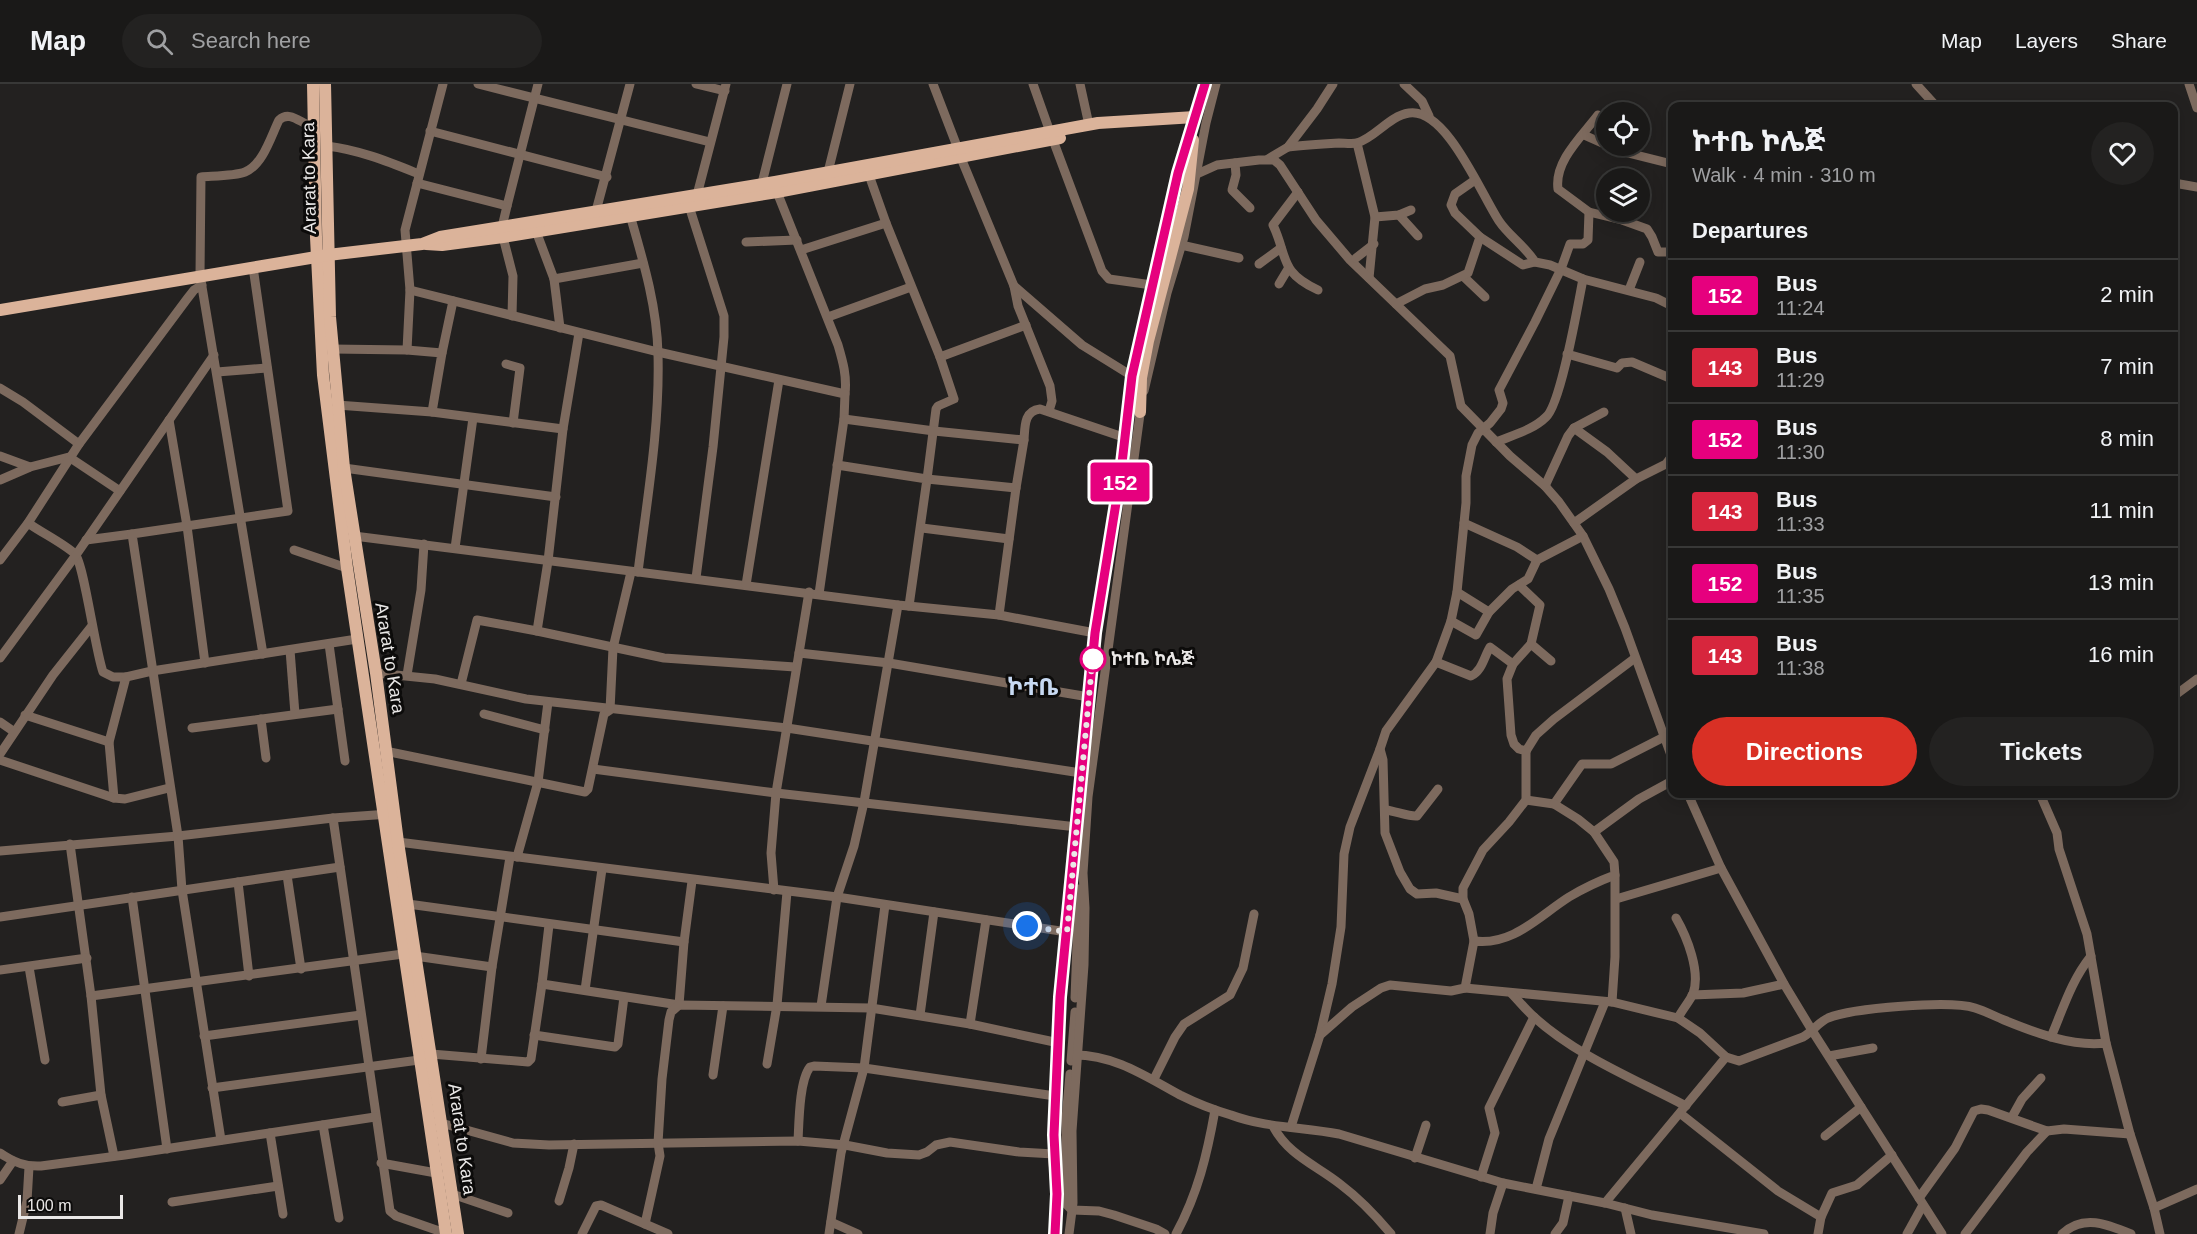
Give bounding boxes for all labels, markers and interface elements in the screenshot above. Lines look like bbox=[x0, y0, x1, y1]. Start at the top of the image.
search box bbox=[122, 14, 542, 68]
text: Map bbox=[30, 25, 86, 56]
icon: search bbox=[143, 25, 176, 58]
text: Search here bbox=[191, 28, 311, 53]
text: Map bbox=[1941, 29, 1982, 52]
text: Layers bbox=[2015, 29, 2078, 52]
text: Share bbox=[2111, 29, 2167, 52]
map controls bbox=[1596, 102, 1650, 222]
button: locate bbox=[1596, 102, 1650, 156]
street label: Ararat to Kara bbox=[298, 121, 320, 234]
button: heart bbox=[2091, 122, 2154, 185]
text: ኮተቤ ኮሌጅ bbox=[1692, 126, 1826, 157]
text: Walk · 4 min · 310 m bbox=[1692, 164, 1876, 186]
button: layers bbox=[1596, 168, 1650, 222]
text: Departures bbox=[1692, 218, 1808, 243]
text: Bus bbox=[1776, 271, 1818, 296]
text: 2 min bbox=[2100, 282, 2154, 307]
text: 152 bbox=[1707, 284, 1743, 307]
text: 11:24 bbox=[1776, 297, 1825, 319]
text: Bus bbox=[1776, 343, 1818, 368]
text: 7 min bbox=[2100, 354, 2154, 379]
text: 143 bbox=[1707, 356, 1743, 379]
text: 11:29 bbox=[1776, 369, 1825, 391]
text: Bus bbox=[1776, 415, 1818, 440]
text: 8 min bbox=[2100, 426, 2154, 451]
text: 152 bbox=[1707, 428, 1743, 451]
text: 11:30 bbox=[1776, 441, 1825, 463]
line badge: 152 bbox=[1086, 462, 1154, 502]
text: 152 bbox=[1102, 471, 1138, 494]
text: Bus bbox=[1776, 487, 1818, 512]
text: 11 min bbox=[2090, 498, 2154, 523]
text: 143 bbox=[1707, 500, 1743, 523]
text: 11:33 bbox=[1776, 513, 1825, 535]
text: Bus bbox=[1776, 559, 1818, 584]
text: 13 min bbox=[2088, 570, 2154, 595]
text: 152 bbox=[1707, 572, 1743, 595]
text: 11:35 bbox=[1776, 585, 1825, 607]
street label: Ararat to Kara bbox=[371, 601, 409, 716]
text: Bus bbox=[1776, 631, 1818, 656]
text: 16 min bbox=[2088, 642, 2154, 667]
text: 143 bbox=[1707, 644, 1743, 667]
marker: ኮተቤ ኮሌጅ bbox=[1080, 646, 1106, 672]
place label: ኮተቤ ኮሌጅ bbox=[1111, 649, 1194, 669]
text: 11:38 bbox=[1776, 657, 1825, 679]
district label: ኮተቤ bbox=[1008, 673, 1058, 700]
button: Directions bbox=[1692, 717, 1917, 786]
button: Tickets bbox=[1929, 717, 2154, 786]
your location bbox=[1012, 911, 1042, 941]
street label: Ararat to Kara bbox=[444, 1082, 480, 1197]
scale bar bbox=[18, 1192, 123, 1220]
text: 100 m bbox=[27, 1197, 71, 1214]

